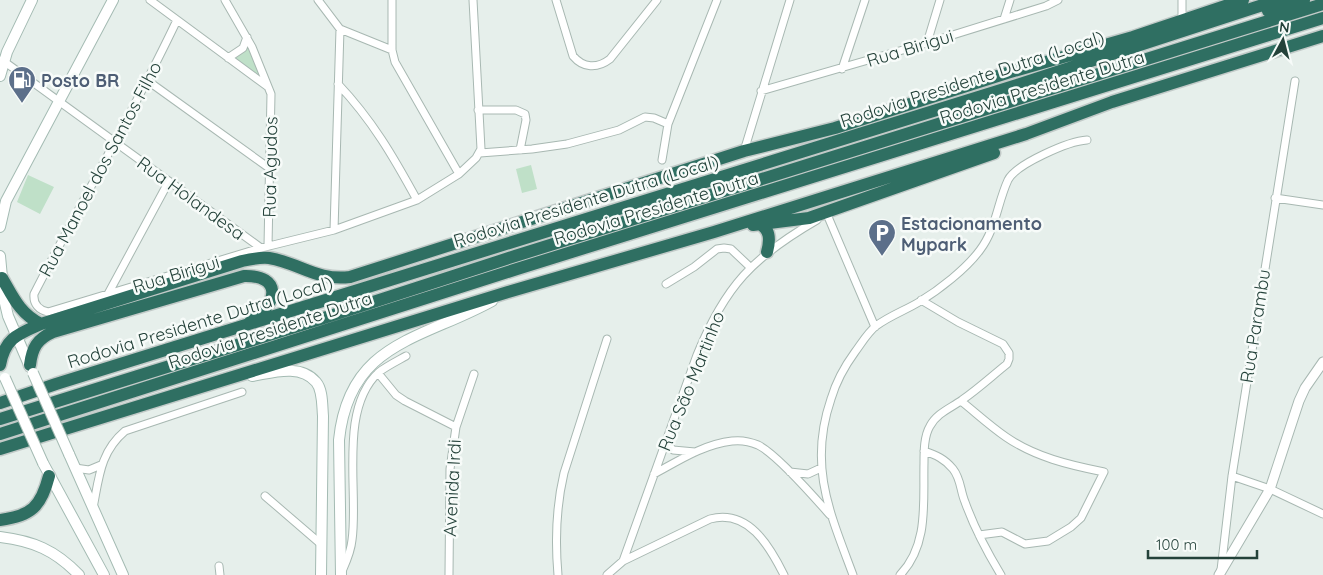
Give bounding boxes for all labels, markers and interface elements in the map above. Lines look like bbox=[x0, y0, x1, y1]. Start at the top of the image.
north arrow bbox=[1258, 15, 1308, 65]
text: N bbox=[1278, 18, 1291, 37]
street label: Rua Birigui bbox=[864, 24, 956, 72]
street label: Rodovia Presidente Dutra (Local) bbox=[837, 26, 1107, 132]
street label: Rodovia Presidente Dutra bbox=[937, 46, 1147, 128]
street label: Rua Manoel dos Santos Filho bbox=[33, 58, 167, 280]
fuel station icon: Posto BR bbox=[7, 65, 37, 104]
place label: Posto BR bbox=[41, 69, 119, 92]
street label: Rua Agudos bbox=[258, 116, 282, 218]
street label: Rodovia Presidente Dutra (Local) bbox=[451, 150, 721, 252]
street label: Rua Holandesa bbox=[133, 151, 249, 245]
street label: Rodovia Presidente Dutra bbox=[551, 167, 761, 249]
place label: Estacionamento Mypark bbox=[901, 212, 1042, 256]
parking icon: Estacionamento Mypark bbox=[867, 218, 897, 257]
street label: Rua Birigui bbox=[130, 250, 222, 298]
street label: Rua Parambu bbox=[1235, 268, 1275, 384]
street label: Rodovia Presidente Dutra (Local) bbox=[65, 271, 335, 373]
street label: Rodovia Presidente Dutra bbox=[165, 287, 375, 373]
street label: Rua São Martinho bbox=[652, 308, 730, 454]
street label: Avenida Irdi bbox=[438, 439, 466, 537]
scale bar bbox=[1148, 528, 1257, 560]
text: 100 m bbox=[1156, 535, 1197, 554]

